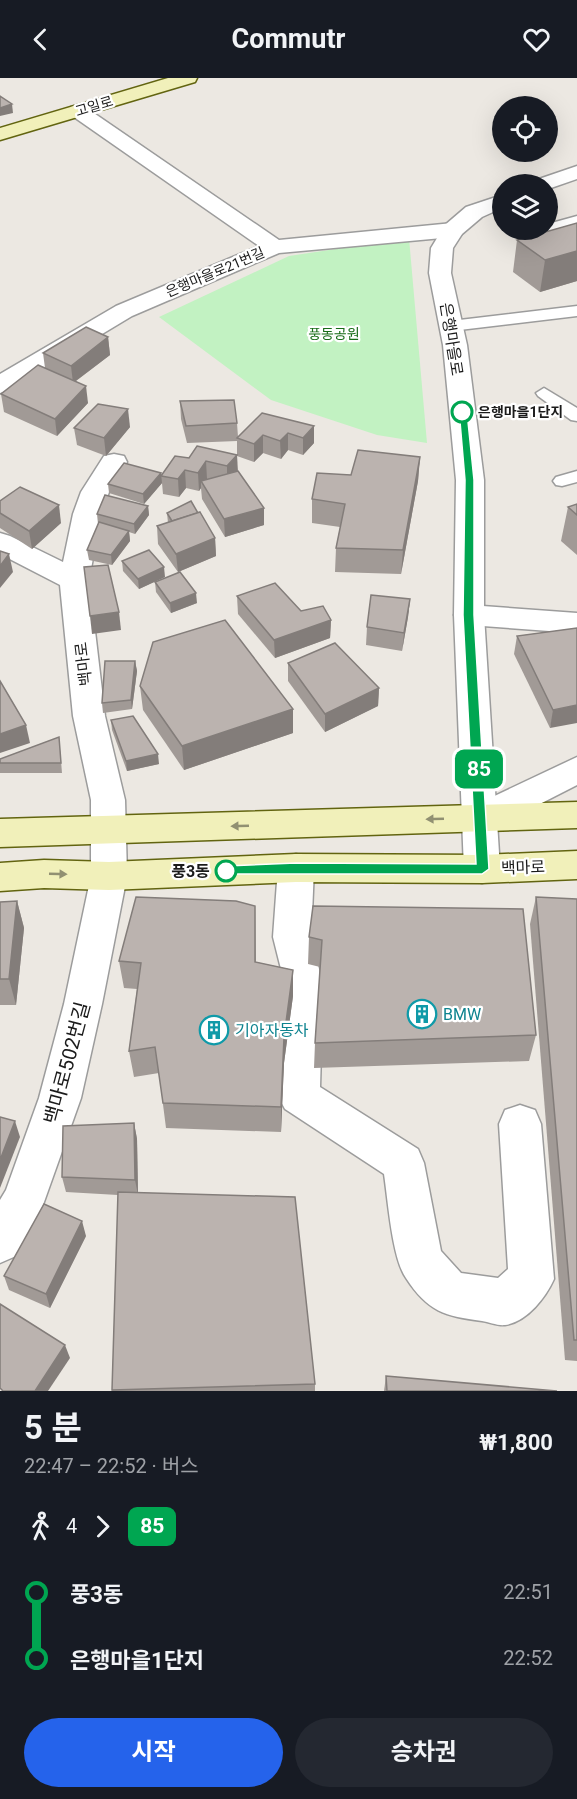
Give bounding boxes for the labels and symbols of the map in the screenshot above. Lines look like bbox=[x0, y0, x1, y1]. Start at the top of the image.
street label: 고일로 bbox=[73, 93, 115, 119]
street label: 은행마을로21번길 bbox=[163, 244, 267, 300]
street label: 은행마을로 bbox=[436, 301, 467, 377]
park label: 풍동공원 bbox=[308, 326, 360, 342]
marker: 은행마을1단지 bbox=[451, 401, 473, 423]
place label: 은행마을1단지 bbox=[478, 404, 563, 420]
street label: 백마로 bbox=[71, 641, 96, 687]
line badge: 85 bbox=[452, 750, 506, 788]
one-way arrow bbox=[425, 815, 444, 824]
one-way arrow bbox=[230, 821, 249, 830]
street label: 백마로 bbox=[501, 857, 546, 878]
marker: 풍3동 bbox=[215, 860, 237, 882]
place label: 풍3동 bbox=[171, 862, 210, 881]
one-way arrow bbox=[49, 870, 68, 879]
building icon: BMW bbox=[406, 998, 438, 1030]
street label: 백마로502번길 bbox=[39, 999, 95, 1127]
place label: BMW bbox=[443, 1005, 481, 1024]
building icon: 기아자동차 bbox=[198, 1014, 230, 1046]
place label: 기아자동차 bbox=[235, 1021, 309, 1040]

